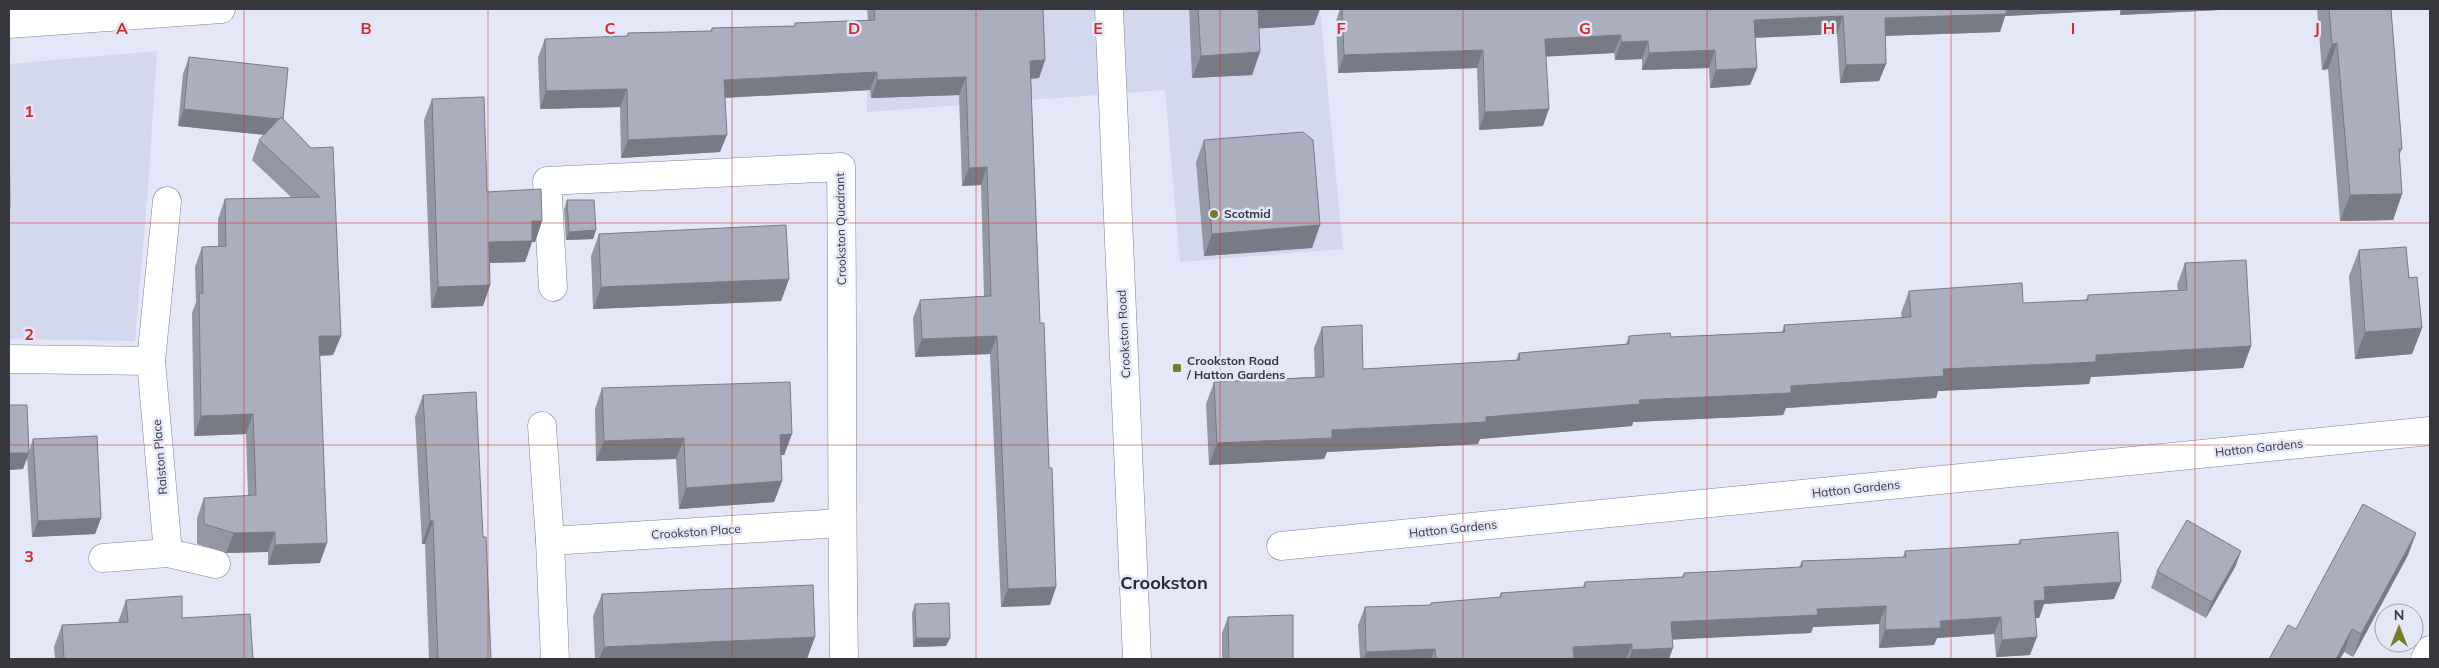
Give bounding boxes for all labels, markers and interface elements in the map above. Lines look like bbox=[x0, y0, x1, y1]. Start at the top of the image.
text: A bbox=[116, 18, 128, 38]
text: B bbox=[360, 18, 372, 38]
text: C bbox=[605, 18, 616, 38]
text: D bbox=[848, 18, 860, 38]
text: E bbox=[1093, 18, 1103, 38]
text: F bbox=[1336, 18, 1346, 38]
text: G bbox=[1579, 18, 1591, 38]
text: H bbox=[1823, 18, 1835, 38]
text: I bbox=[2071, 18, 2075, 38]
text: J bbox=[2314, 18, 2320, 38]
text: 1 bbox=[24, 101, 34, 121]
street label: Crookston Quadrant bbox=[832, 173, 849, 285]
place label: Scotmid bbox=[1224, 206, 1271, 221]
marker: Scotmid bbox=[1208, 208, 1220, 220]
street label: Crookston Road bbox=[1114, 289, 1133, 379]
text: 2 bbox=[24, 324, 34, 344]
place label: Crookston Road / Hatton Gardens bbox=[1186, 353, 1285, 382]
marker: Crookston Road / Hatton Gardens bbox=[1171, 362, 1183, 374]
street label: Ralston Place bbox=[149, 419, 170, 495]
street label: Hatton Gardens bbox=[2214, 435, 2304, 460]
street label: Hatton Gardens bbox=[1811, 476, 1901, 501]
street label: Hatton Gardens bbox=[1408, 516, 1498, 541]
street label: Crookston Place bbox=[651, 521, 741, 542]
text: 3 bbox=[24, 546, 34, 566]
district label: Crookston bbox=[1120, 571, 1208, 594]
north arrow bbox=[2374, 603, 2424, 653]
text: N bbox=[2394, 606, 2404, 624]

